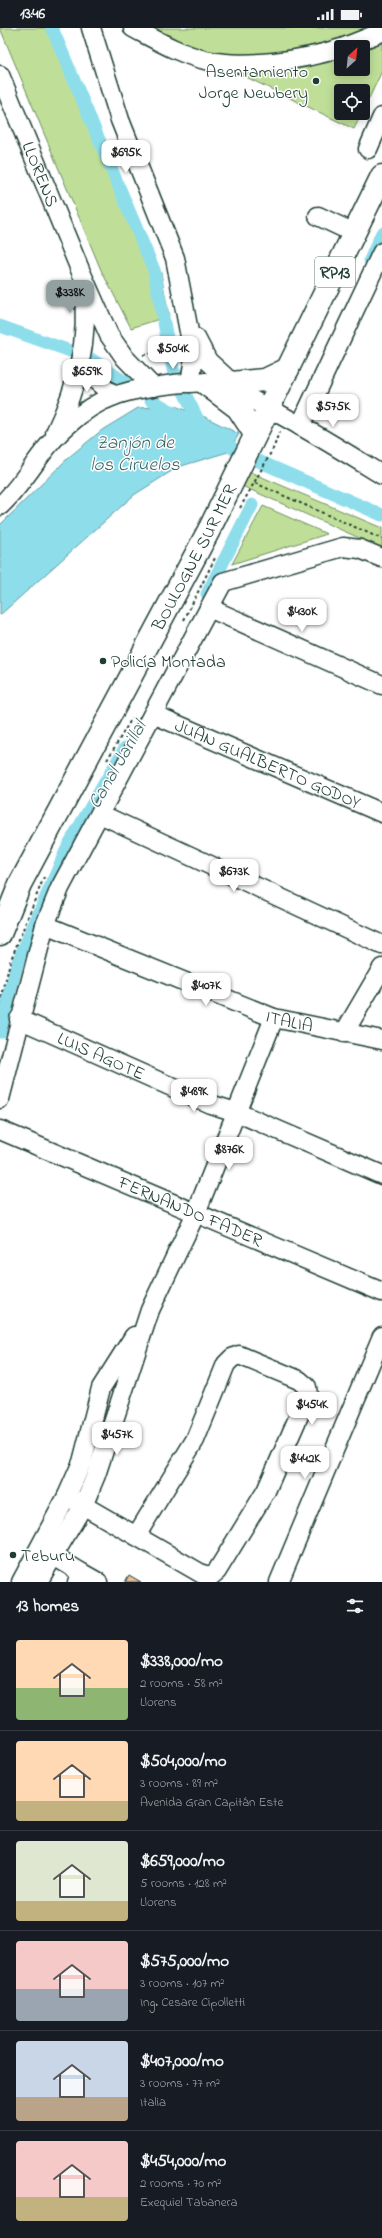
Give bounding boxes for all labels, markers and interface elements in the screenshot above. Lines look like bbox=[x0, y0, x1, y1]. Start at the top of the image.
text: 13:46 bbox=[20, 3, 45, 25]
north arrow bbox=[334, 40, 370, 76]
map controls bbox=[334, 40, 370, 120]
place label: Asentamiento Jorge Newbery bbox=[199, 60, 308, 108]
marker: Asentamiento Jorge Newbery bbox=[311, 76, 321, 86]
button: locate bbox=[334, 84, 370, 120]
street label: LLORENS bbox=[14, 138, 64, 211]
pin: $695K bbox=[98, 140, 154, 174]
text: $695K bbox=[110, 143, 142, 162]
road number: RP13 bbox=[315, 257, 355, 287]
pin: $338K bbox=[42, 280, 98, 314]
text: $338K bbox=[55, 283, 85, 302]
pin: $504K bbox=[145, 336, 201, 370]
text: $504K bbox=[157, 339, 189, 358]
pin: $659K bbox=[59, 359, 115, 393]
text: $659K bbox=[71, 362, 103, 381]
pin: $575K bbox=[305, 394, 361, 428]
text: $575K bbox=[316, 397, 350, 416]
water label: Zanjón de los Ciruelos bbox=[90, 430, 180, 479]
street label: BOULOGNE SUR MER bbox=[146, 480, 244, 637]
pin: $430K bbox=[274, 599, 330, 633]
text: $430K bbox=[287, 602, 317, 621]
place label: Policía Montada bbox=[111, 650, 226, 676]
marker: Policía Montada bbox=[98, 656, 108, 666]
water label: Canal Jarillal bbox=[82, 714, 155, 814]
street label: JUAN GUALBERTO GODOY bbox=[170, 714, 365, 817]
pin: $673K bbox=[206, 859, 262, 893]
text: $673K bbox=[219, 862, 249, 881]
pin: $407K bbox=[178, 973, 234, 1007]
text: $407K bbox=[191, 976, 221, 995]
street label: ITALIA bbox=[261, 1005, 315, 1041]
street label: LUIS AGOTE bbox=[53, 1027, 148, 1088]
pin: $489K bbox=[166, 1079, 222, 1113]
text: $489K bbox=[180, 1082, 208, 1101]
pin: $876K bbox=[201, 1137, 257, 1171]
text: $876K bbox=[214, 1140, 244, 1159]
street label: FERNANDO FADER bbox=[113, 1170, 266, 1255]
pin: $454K bbox=[284, 1392, 340, 1426]
text: $454K bbox=[296, 1395, 328, 1414]
pin: $457K bbox=[89, 1422, 145, 1456]
text: $457K bbox=[101, 1425, 133, 1444]
pin: $442K bbox=[277, 1446, 333, 1480]
text: $442K bbox=[289, 1449, 321, 1468]
place label: Teburu bbox=[21, 1544, 75, 1570]
marker: Teburu bbox=[8, 1550, 18, 1560]
text: 13 homes bbox=[16, 1594, 79, 1619]
icon: filters bbox=[344, 1595, 366, 1617]
text: $338,000/mo bbox=[140, 1649, 223, 1674]
icon: home bbox=[48, 1656, 96, 1704]
text: 2 rooms · 58 m² bbox=[140, 1674, 223, 1693]
text: Llorens bbox=[140, 1693, 177, 1712]
text: $504,000/mo bbox=[140, 1749, 227, 1774]
icon: home bbox=[48, 1757, 96, 1805]
text: 3 rooms · 89 m² bbox=[140, 1774, 218, 1793]
text: Avenida Gran Capitán Este bbox=[140, 1793, 283, 1812]
text: $659,000/mo bbox=[140, 1849, 225, 1874]
icon: home bbox=[48, 1857, 96, 1905]
text: 5 rooms · 128 m² bbox=[140, 1874, 227, 1893]
text: Llorens bbox=[140, 1893, 177, 1912]
text: $575,000/mo bbox=[140, 1949, 229, 1974]
icon: home bbox=[48, 1957, 96, 2005]
text: 3 rooms · 107 m² bbox=[140, 1974, 224, 1993]
text: Ing. Cesare Cipolletti bbox=[140, 1993, 245, 2012]
text: $407,000/mo bbox=[140, 2049, 224, 2074]
icon: home bbox=[48, 2057, 96, 2105]
text: 3 rooms · 77 m² bbox=[140, 2074, 220, 2093]
text: Italia bbox=[140, 2093, 166, 2112]
text: $454,000/mo bbox=[140, 2149, 226, 2174]
icon: home bbox=[48, 2157, 96, 2205]
text: 2 rooms · 70 m² bbox=[140, 2174, 221, 2193]
text: Exequiel Tabanera bbox=[140, 2193, 238, 2212]

